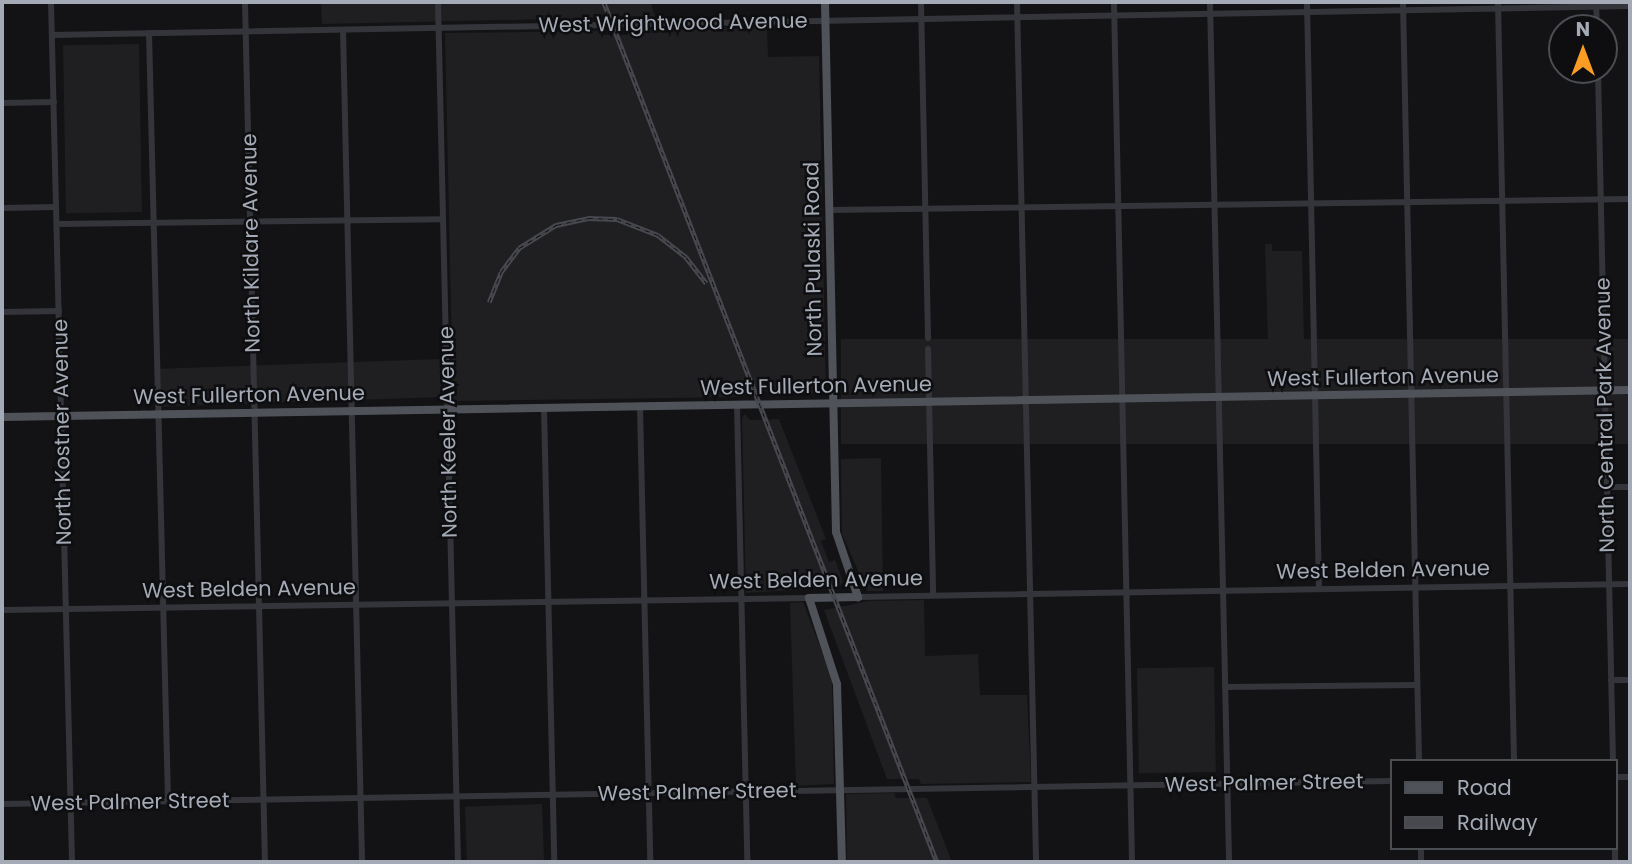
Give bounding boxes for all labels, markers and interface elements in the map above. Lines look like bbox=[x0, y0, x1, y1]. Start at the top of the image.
street label: West Wrightwood Avenue bbox=[538, 8, 808, 38]
north arrow bbox=[1548, 14, 1618, 84]
text: N bbox=[1576, 16, 1590, 43]
street label: North Kildare Avenue bbox=[236, 133, 266, 353]
street label: North Pulaski Road bbox=[799, 161, 827, 357]
street label: North Central Park Avenue bbox=[1590, 277, 1620, 553]
street label: North Kostner Avenue bbox=[47, 319, 77, 545]
street label: North Keeler Avenue bbox=[434, 326, 462, 538]
street label: West Fullerton Avenue bbox=[1267, 362, 1499, 392]
street label: West Fullerton Avenue bbox=[700, 371, 932, 401]
street label: West Fullerton Avenue bbox=[133, 380, 365, 410]
street label: West Belden Avenue bbox=[1276, 556, 1490, 584]
street label: West Belden Avenue bbox=[709, 566, 923, 594]
street label: West Belden Avenue bbox=[142, 575, 356, 603]
legend bbox=[1390, 759, 1618, 850]
street label: West Palmer Street bbox=[1164, 769, 1364, 797]
text: Road bbox=[1457, 773, 1512, 802]
street label: West Palmer Street bbox=[597, 778, 797, 806]
street label: West Palmer Street bbox=[30, 788, 230, 816]
text: Railway bbox=[1457, 808, 1538, 837]

